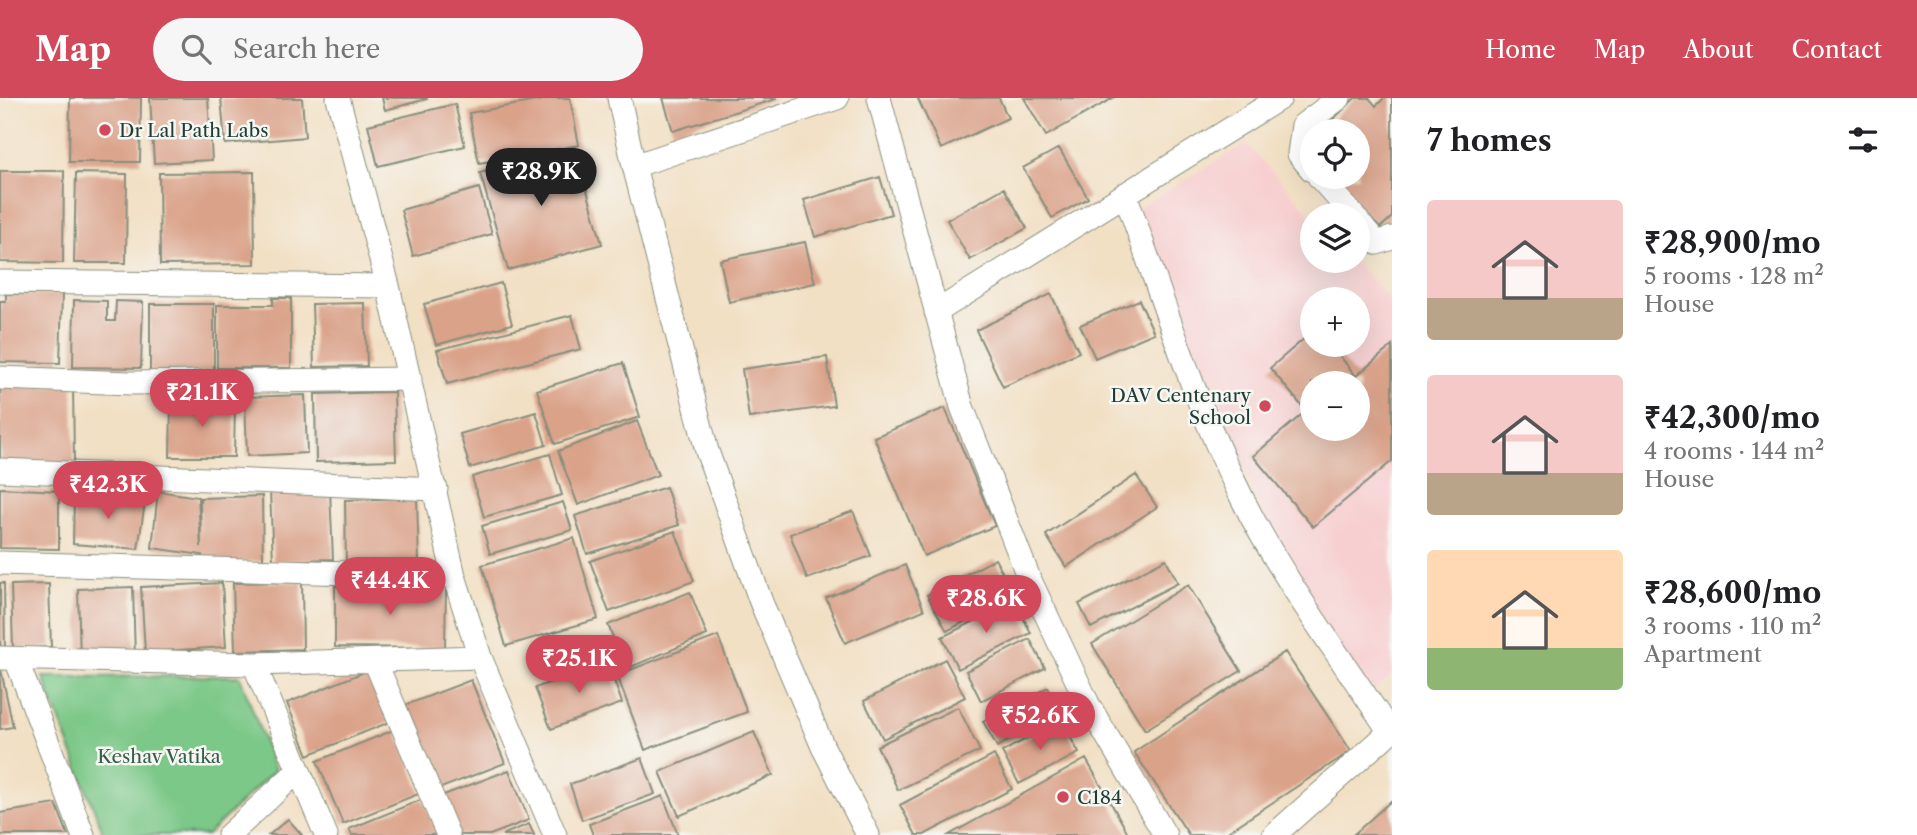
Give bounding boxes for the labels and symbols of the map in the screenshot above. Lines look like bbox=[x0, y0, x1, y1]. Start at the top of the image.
place label: Dr Lal Path Labs bbox=[119, 119, 268, 142]
marker: Dr Lal Path Labs bbox=[97, 122, 113, 138]
pin: ₹28.9K bbox=[484, 148, 598, 208]
pin: ₹21.1K bbox=[145, 370, 259, 429]
place label: DAV Centenary School bbox=[1111, 384, 1251, 429]
marker: DAV Centenary School bbox=[1257, 398, 1273, 414]
pin: ₹42.3K bbox=[51, 462, 165, 521]
pin: ₹44.4K bbox=[333, 558, 447, 617]
pin: ₹28.6K bbox=[929, 575, 1043, 635]
pin: ₹25.1K bbox=[522, 636, 636, 695]
pin: ₹52.6K bbox=[983, 692, 1097, 752]
park label: Keshav Vatika bbox=[97, 745, 221, 768]
place label: C184 bbox=[1077, 786, 1122, 809]
marker: C184 bbox=[1055, 789, 1071, 805]

